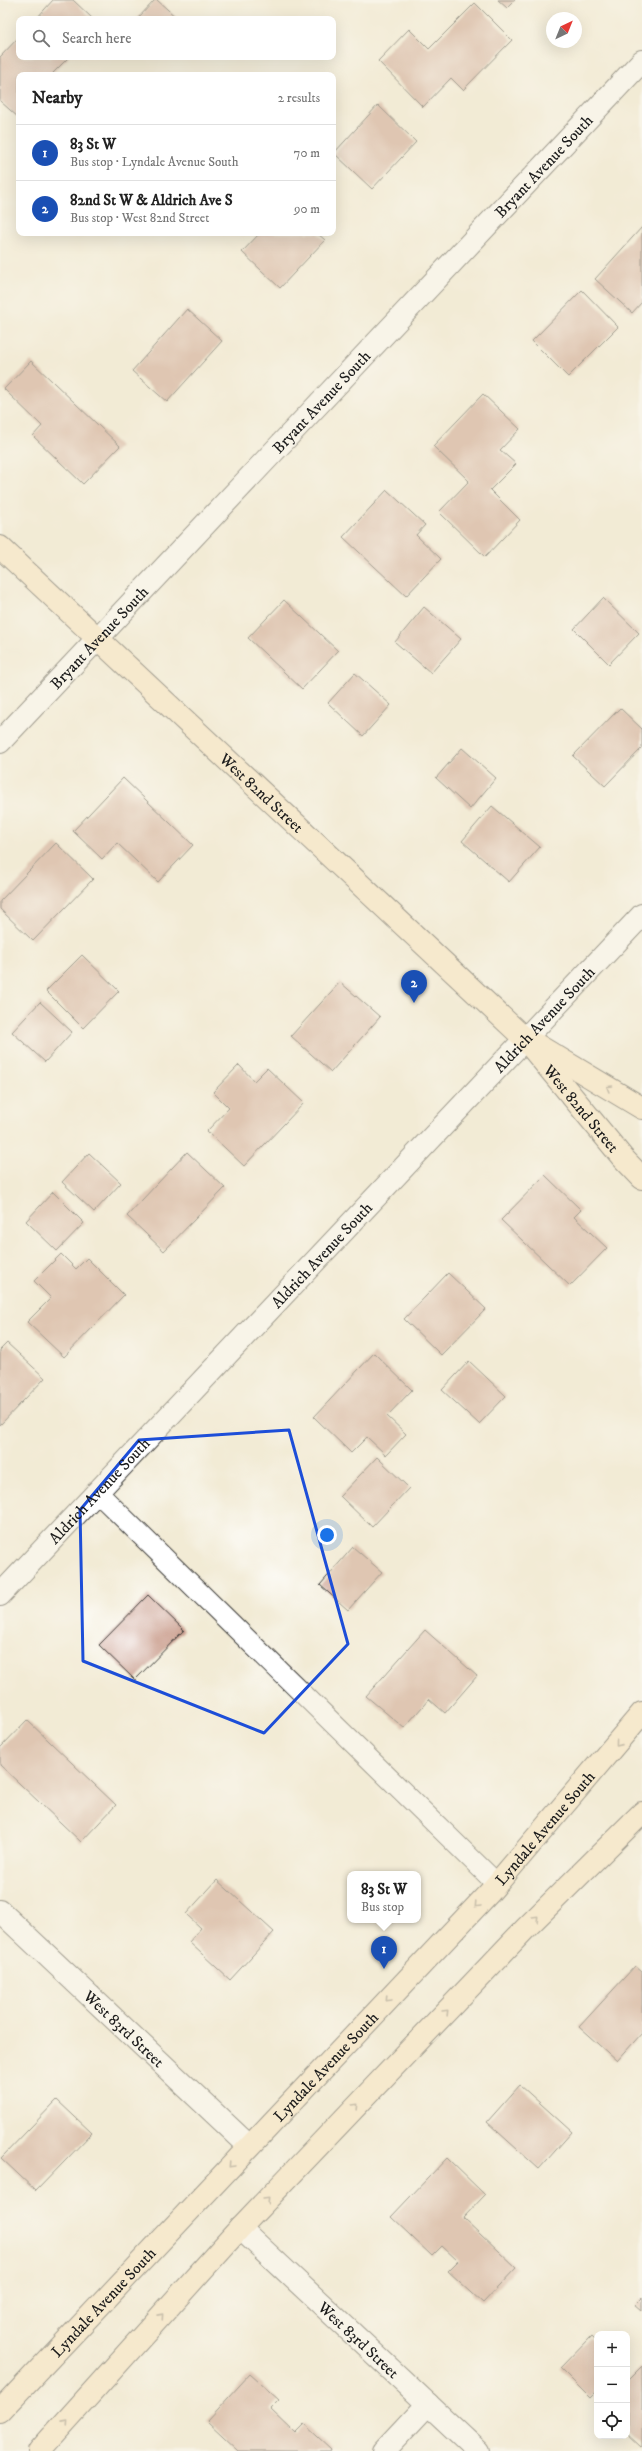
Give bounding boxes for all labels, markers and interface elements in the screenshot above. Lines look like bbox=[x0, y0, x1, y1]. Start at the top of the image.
north arrow bbox=[546, 12, 582, 48]
search box bbox=[16, 16, 336, 60]
icon: search bbox=[30, 27, 52, 49]
text: Search here bbox=[62, 29, 131, 48]
text: Nearby bbox=[32, 87, 82, 109]
text: 2 results bbox=[278, 90, 320, 106]
street label: Bryant Avenue South bbox=[491, 110, 598, 222]
text: 83 St W bbox=[70, 135, 116, 154]
text: 1 bbox=[43, 145, 47, 161]
text: 70 m bbox=[294, 145, 320, 161]
text: Bus stop · Lyndale Avenue South bbox=[70, 154, 239, 170]
text: 82nd St W & Aldrich Ave S bbox=[70, 191, 233, 210]
text: 2 bbox=[42, 201, 48, 217]
text: 90 m bbox=[294, 201, 320, 217]
text: Bus stop · West 82nd Street bbox=[70, 210, 209, 226]
street label: Bryant Avenue South bbox=[268, 346, 376, 458]
street label: Bryant Avenue South bbox=[46, 582, 153, 694]
street label: West 82nd Street bbox=[214, 748, 307, 837]
street label: Aldrich Avenue South bbox=[490, 962, 600, 1077]
pin: 2 bbox=[401, 970, 427, 1003]
street label: West 82nd Street bbox=[538, 1060, 623, 1157]
one-way arrow bbox=[606, 1086, 613, 1093]
street label: Aldrich Avenue South bbox=[267, 1198, 377, 1313]
street label: Aldrich Avenue South bbox=[45, 1433, 155, 1548]
your location bbox=[317, 1525, 337, 1545]
one-way arrow bbox=[615, 1739, 622, 1746]
street label: Lyndale Avenue South bbox=[491, 1767, 600, 1890]
popup bbox=[347, 1871, 421, 1923]
text: 83 St W bbox=[361, 1880, 407, 1899]
text: Bus stop bbox=[361, 1899, 404, 1915]
one-way arrow bbox=[474, 1900, 482, 1908]
one-way arrow bbox=[531, 1915, 539, 1923]
pin: 1 bbox=[371, 1936, 397, 1969]
street label: West 83rd Street bbox=[78, 1986, 168, 2072]
one-way arrow bbox=[386, 1995, 393, 2002]
street label: Lyndale Avenue South bbox=[269, 2007, 383, 2126]
one-way arrow bbox=[441, 2009, 449, 2017]
one-way arrow bbox=[352, 2103, 359, 2111]
one-way arrow bbox=[228, 2160, 236, 2168]
one-way arrow bbox=[262, 2197, 270, 2205]
street label: Lyndale Avenue South bbox=[47, 2243, 161, 2362]
street label: West 83rd Street bbox=[313, 2297, 403, 2383]
one-way arrow bbox=[157, 2313, 164, 2320]
map controls bbox=[594, 2331, 630, 2439]
button: + bbox=[594, 2331, 630, 2367]
button: − bbox=[594, 2367, 630, 2403]
button: locate bbox=[594, 2403, 630, 2439]
one-way arrow bbox=[61, 2419, 68, 2427]

